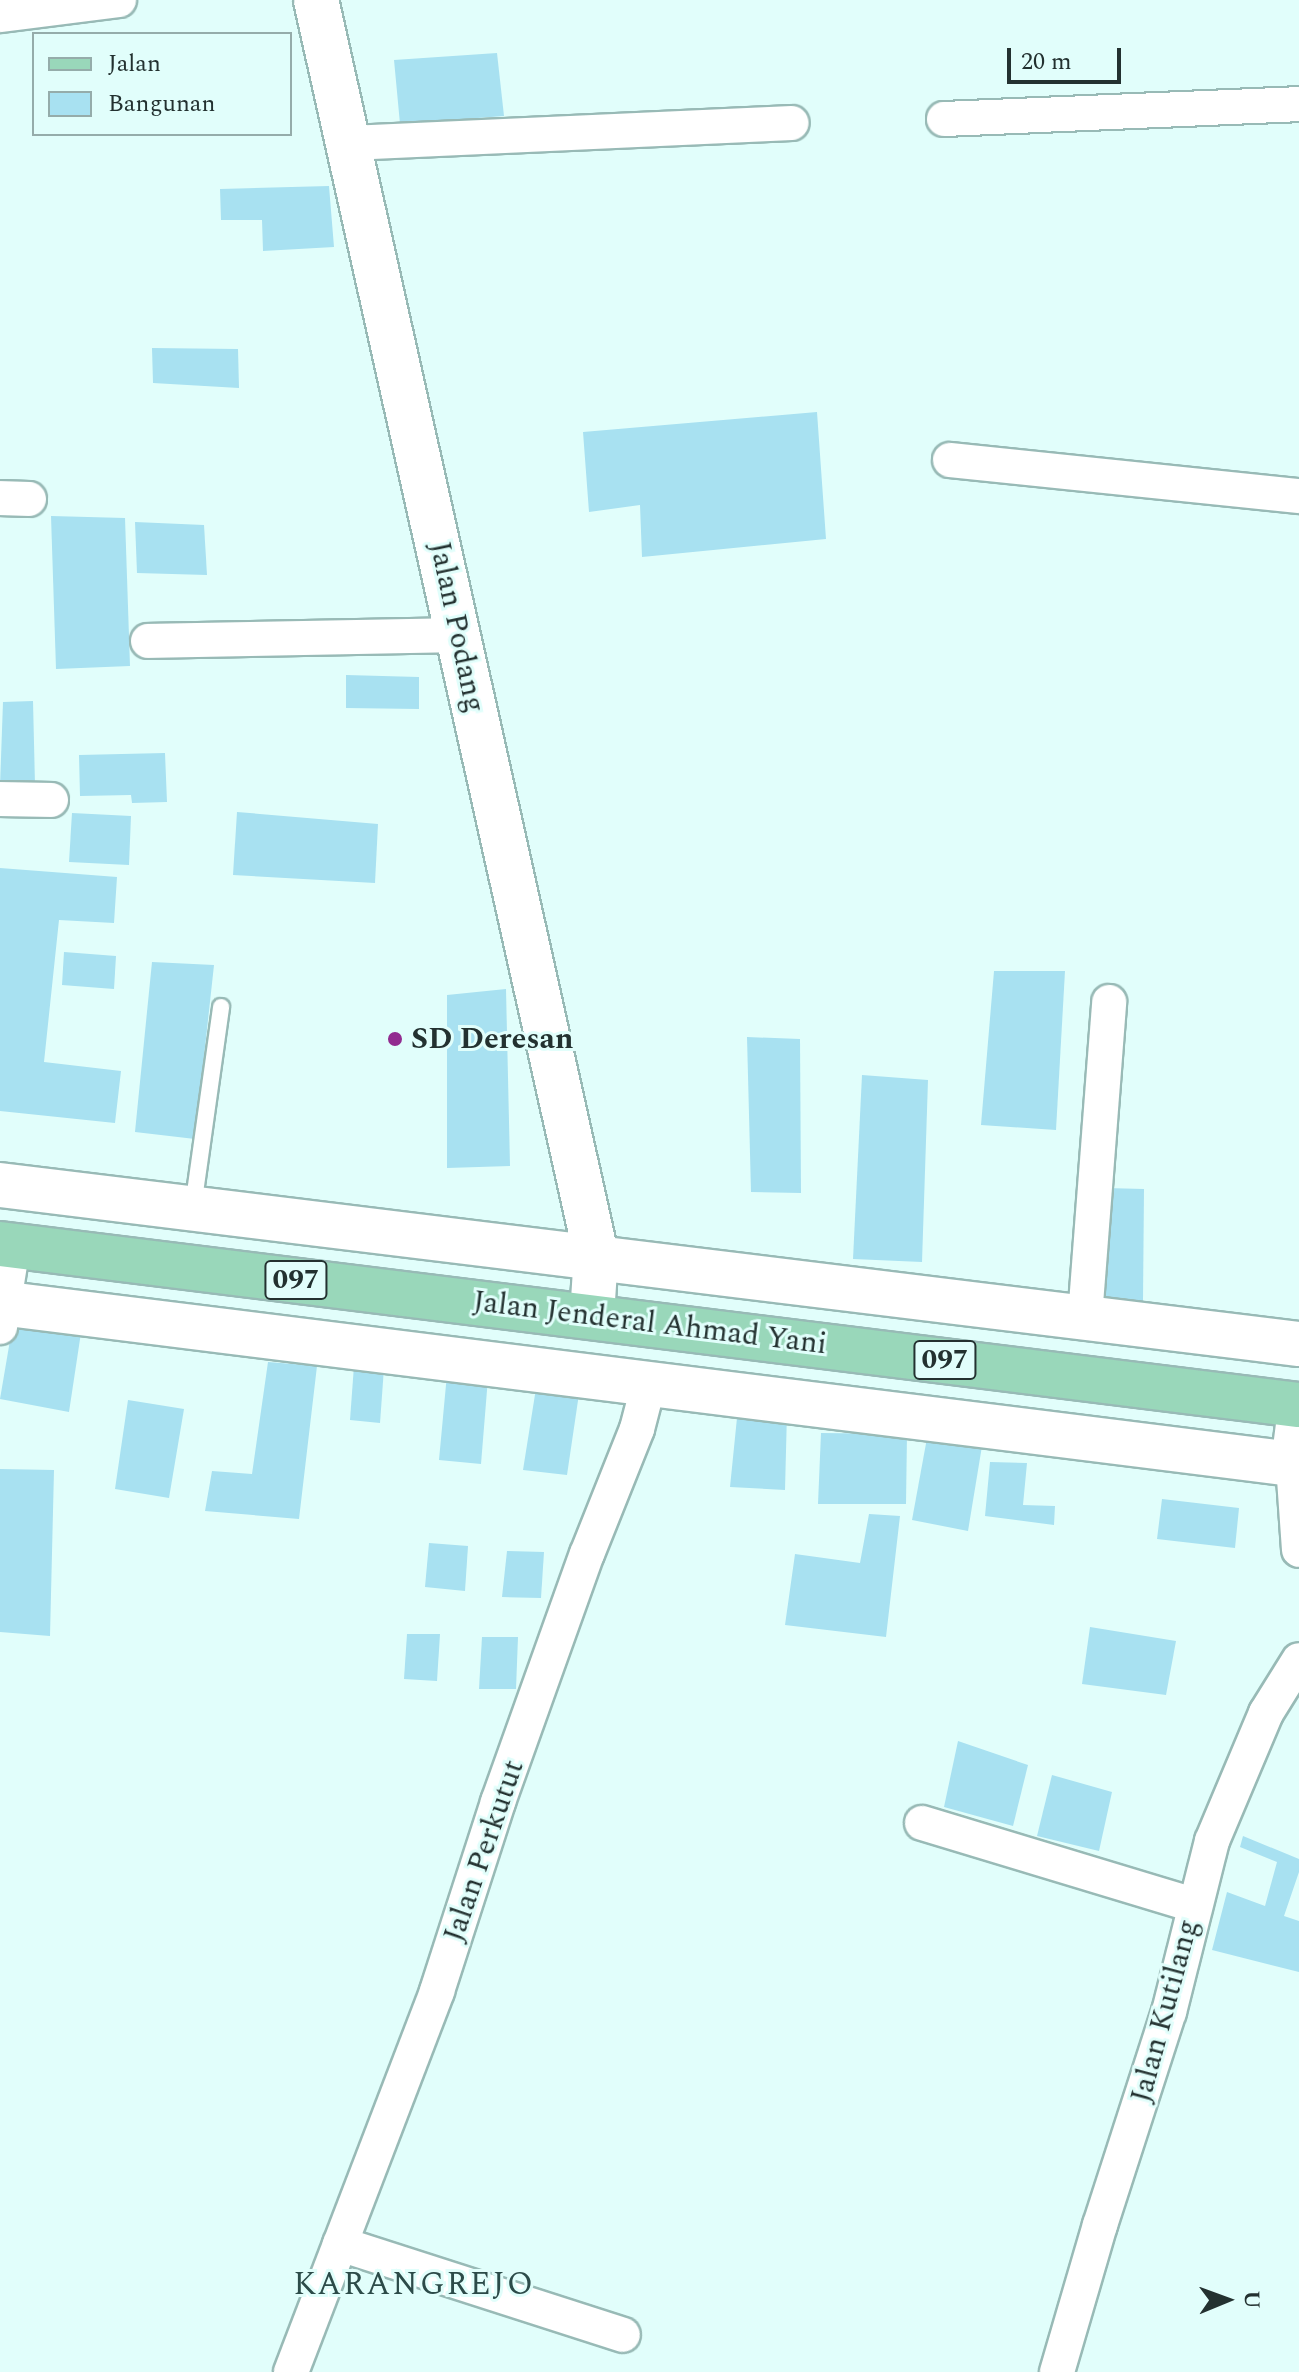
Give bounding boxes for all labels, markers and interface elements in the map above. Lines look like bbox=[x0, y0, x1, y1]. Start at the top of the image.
legend bbox=[32, 32, 292, 136]
scale bar bbox=[1011, 32, 1125, 82]
text: 20 m bbox=[1021, 44, 1072, 80]
text: Jalan bbox=[108, 46, 161, 82]
text: Bangunan bbox=[108, 86, 216, 122]
street label: Jalan Podang bbox=[421, 538, 493, 716]
place label: SD Deresan bbox=[411, 1021, 574, 1057]
marker: SD Deresan bbox=[386, 1030, 404, 1048]
road number: 097 bbox=[264, 1256, 328, 1304]
street label: Jalan Jenderal Ahmad Yani bbox=[471, 1283, 829, 1363]
road number: 097 bbox=[913, 1336, 977, 1384]
street label: Jalan Perkutut bbox=[436, 1755, 532, 1947]
street label: Jalan Kutilang bbox=[1123, 1915, 1207, 2107]
north arrow bbox=[1187, 2260, 1267, 2340]
district label: KARANGREJO bbox=[293, 2266, 535, 2304]
text: U bbox=[1235, 2290, 1268, 2309]

